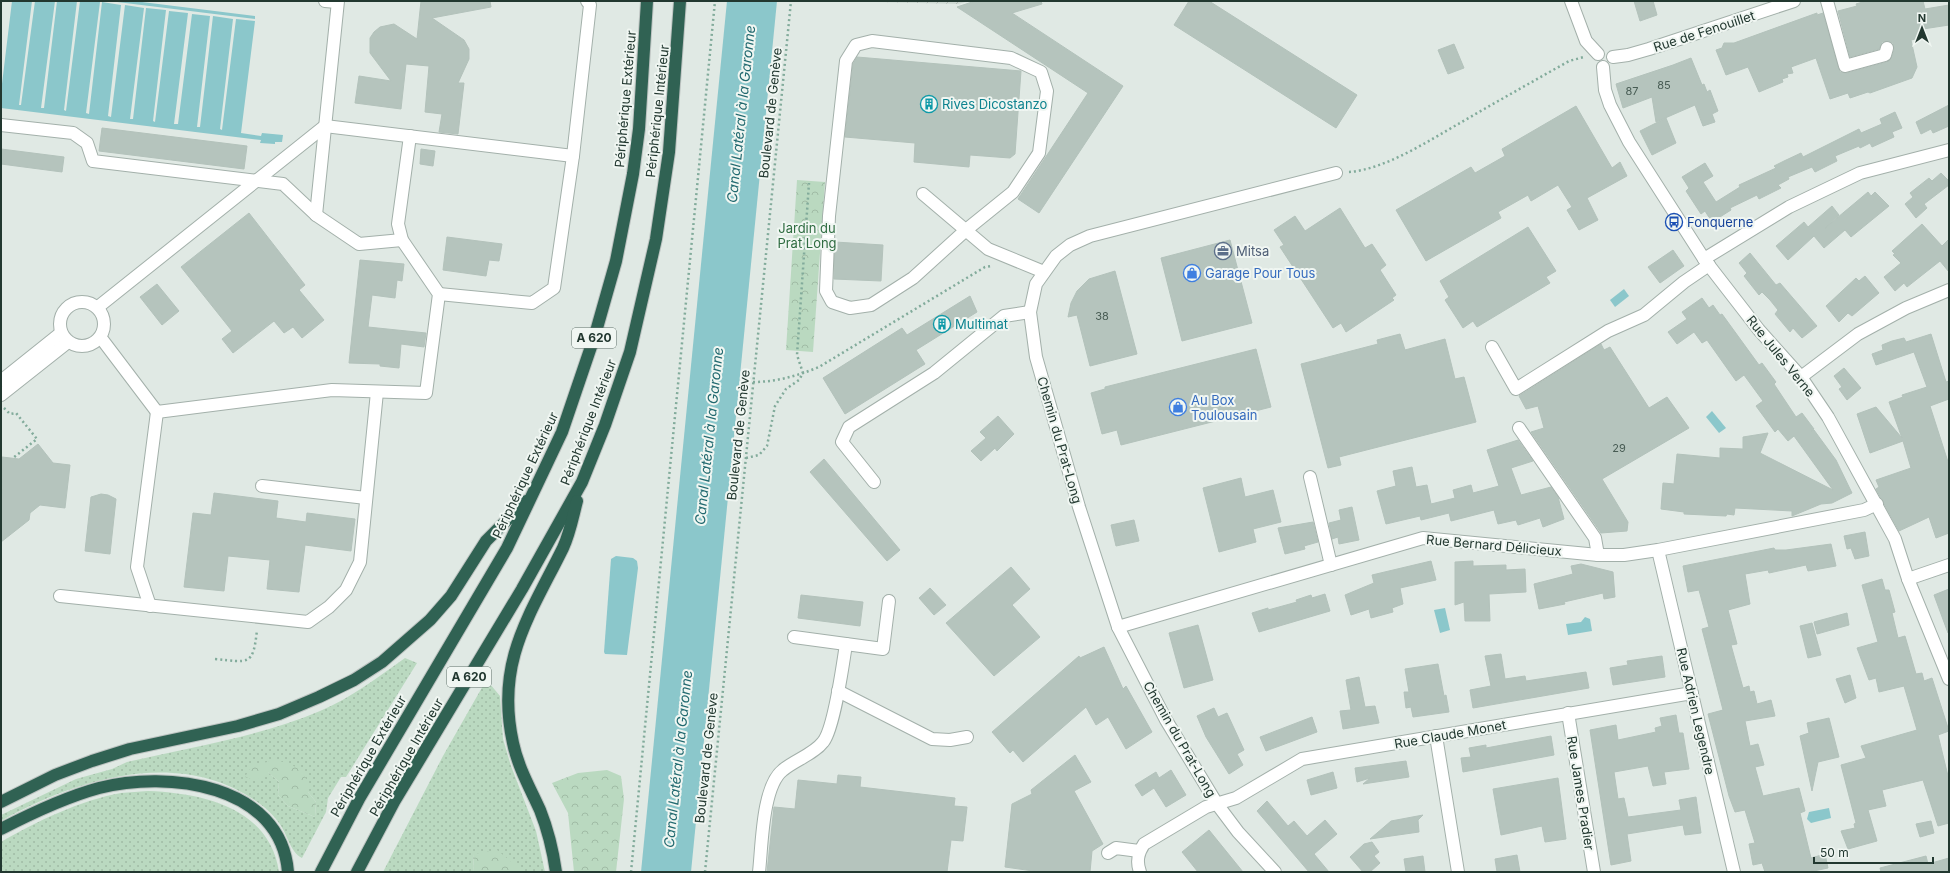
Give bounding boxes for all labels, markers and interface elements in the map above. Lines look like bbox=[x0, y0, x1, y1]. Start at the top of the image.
street label: Rue de Fenouillet bbox=[1651, 7, 1757, 55]
north arrow bbox=[1902, 8, 1942, 48]
text: N bbox=[1918, 11, 1926, 25]
water label: Canal Latéral à la Garonne bbox=[723, 24, 758, 204]
street label: Périphérique Extérieur bbox=[611, 30, 639, 168]
street label: Périphérique Intérieur bbox=[642, 44, 672, 178]
street label: Boulevard de Genève bbox=[755, 47, 785, 179]
house number: 85 bbox=[1657, 78, 1671, 92]
house number: 87 bbox=[1625, 84, 1639, 98]
building icon: Rives Dicostanzo bbox=[919, 94, 939, 114]
place label: Rives Dicostanzo bbox=[942, 96, 1048, 112]
bus stop icon: Fonquerne bbox=[1664, 212, 1684, 232]
place label: Fonquerne bbox=[1687, 214, 1753, 230]
park label: Jardin du Prat Long bbox=[777, 220, 837, 251]
office icon: Mitsa bbox=[1213, 241, 1233, 261]
place label: Mitsa bbox=[1236, 243, 1269, 259]
shop icon: Garage Pour Tous bbox=[1182, 263, 1202, 283]
place label: Garage Pour Tous bbox=[1205, 265, 1316, 281]
house number: 38 bbox=[1095, 309, 1109, 323]
street label: Rue Jules Verne bbox=[1743, 312, 1819, 400]
building icon: Multimat bbox=[932, 314, 952, 334]
place label: Multimat bbox=[955, 316, 1008, 332]
road number: A 620 bbox=[572, 328, 616, 348]
water label: Canal Latéral à la Garonne bbox=[691, 346, 726, 526]
street label: Périphérique Intérieur bbox=[557, 357, 619, 487]
street label: Boulevard de Genève bbox=[723, 369, 753, 501]
street label: Chemin du Prat-Long bbox=[1034, 375, 1086, 505]
place label: Au Box Toulousain bbox=[1191, 392, 1257, 423]
shop icon: Au Box Toulousain bbox=[1168, 397, 1188, 417]
street label: Périphérique Extérieur bbox=[489, 409, 561, 541]
house number: 29 bbox=[1612, 441, 1626, 455]
street label: Rue Bernard Délicieux bbox=[1426, 531, 1562, 559]
street label: Rue Adrien Legendre bbox=[1674, 646, 1718, 776]
road number: A 620 bbox=[447, 667, 491, 687]
water label: Canal Latéral à la Garonne bbox=[660, 669, 695, 849]
street label: Chemin du Prat-Long bbox=[1140, 678, 1220, 800]
street label: Périphérique Extérieur bbox=[327, 692, 409, 820]
street label: Boulevard de Genève bbox=[691, 692, 721, 824]
street label: Périphérique Intérieur bbox=[366, 695, 446, 819]
street label: Rue Claude Monet bbox=[1393, 716, 1507, 752]
street label: Rue James Pradier bbox=[1564, 735, 1598, 851]
scale bar bbox=[1814, 839, 1933, 865]
text: 50 m bbox=[1820, 845, 1849, 860]

